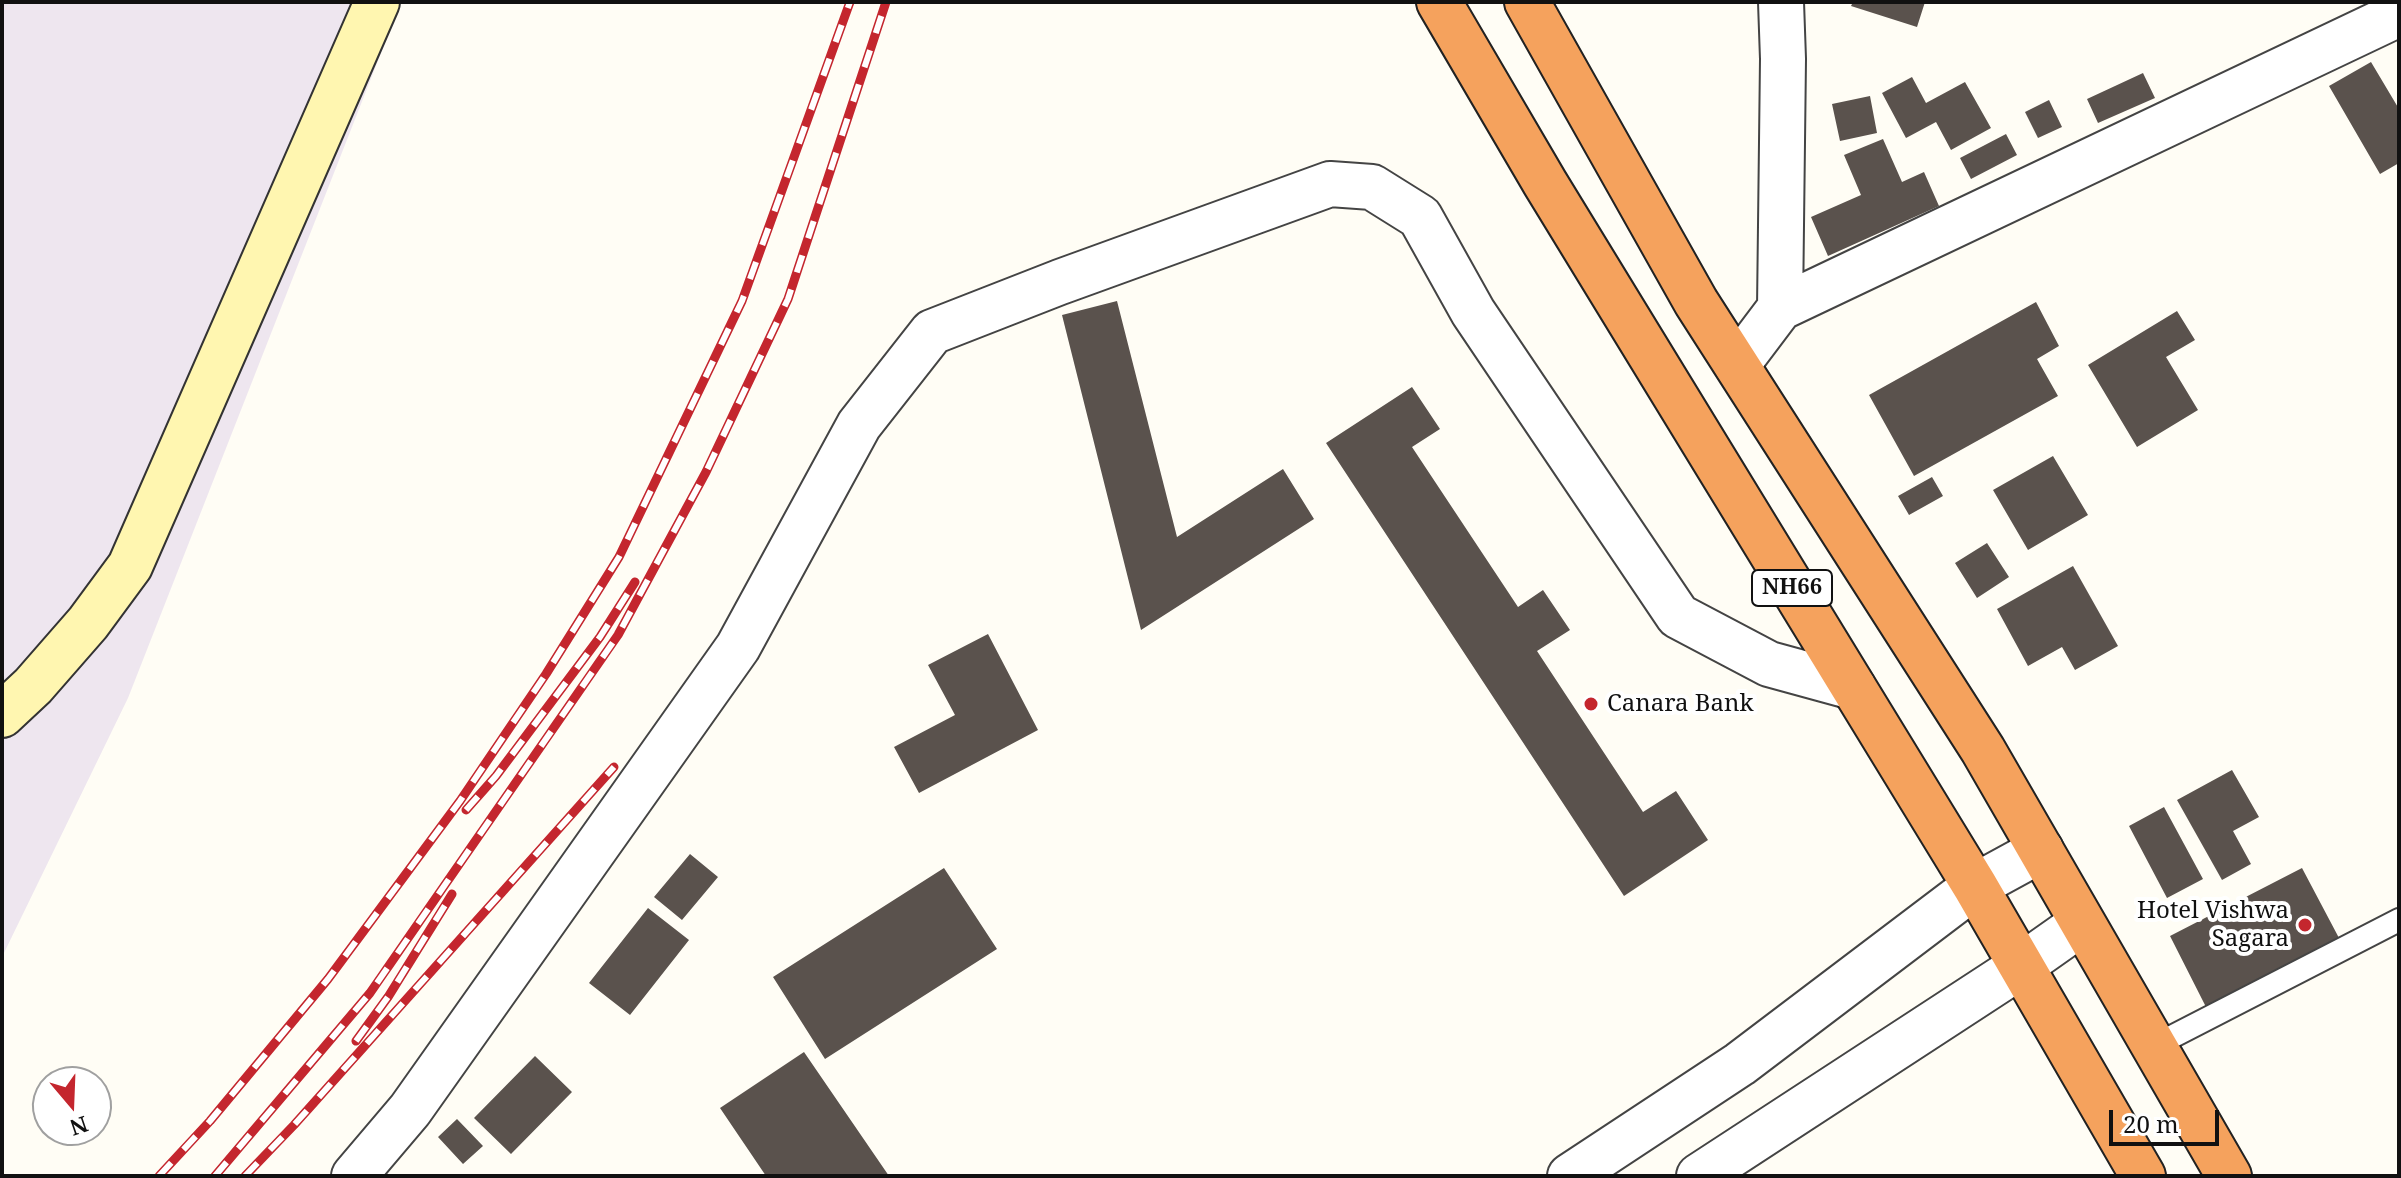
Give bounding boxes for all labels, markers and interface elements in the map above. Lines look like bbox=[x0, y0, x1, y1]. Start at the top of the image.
road number: NH66 bbox=[1752, 570, 1832, 606]
place label: Canara Bank bbox=[1607, 690, 1754, 718]
marker: Canara Bank bbox=[1582, 695, 1600, 713]
place label: Hotel Vishwa Sagara bbox=[2137, 897, 2289, 953]
marker: Hotel Vishwa Sagara bbox=[2296, 916, 2314, 934]
north arrow bbox=[32, 1066, 112, 1146]
scale bar bbox=[2113, 1094, 2223, 1144]
text: 20 m bbox=[2123, 1107, 2179, 1140]
text: N bbox=[66, 1110, 92, 1144]

